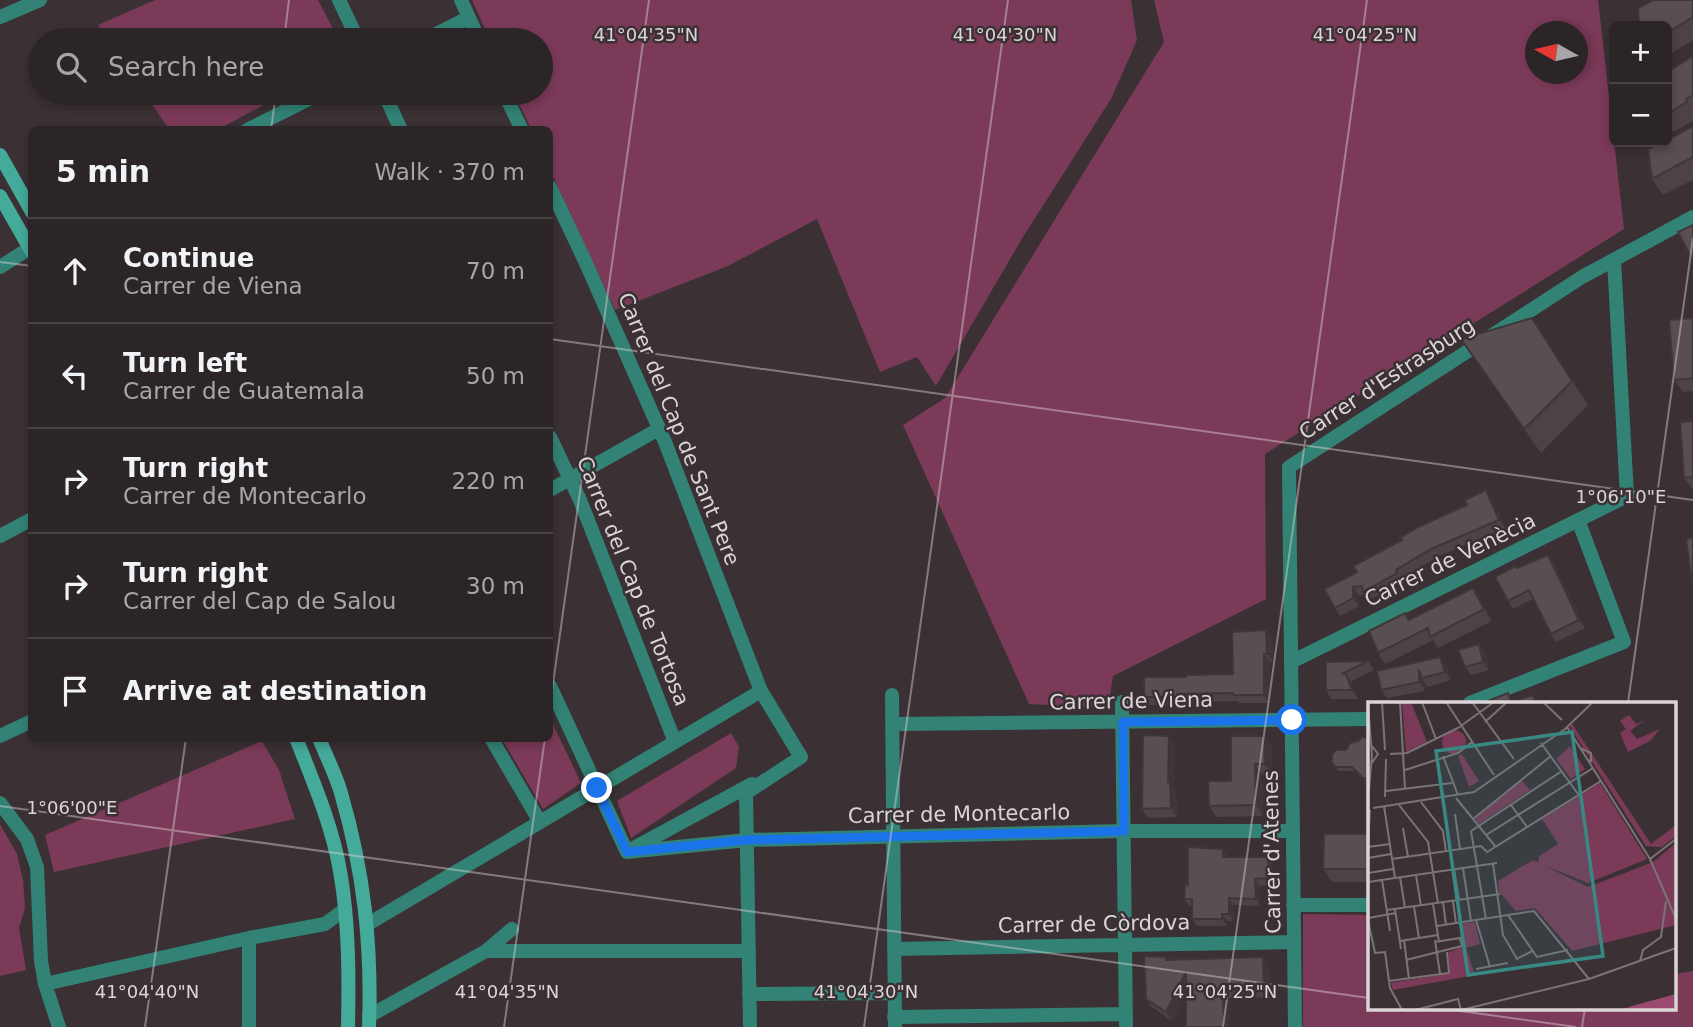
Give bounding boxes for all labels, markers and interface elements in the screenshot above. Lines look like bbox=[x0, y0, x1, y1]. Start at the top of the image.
north arrow bbox=[1525, 21, 1588, 84]
map controls bbox=[1609, 21, 1672, 147]
button: + bbox=[1609, 21, 1672, 84]
text: 41°04'35"N bbox=[594, 24, 698, 45]
text: 41°04'30"N bbox=[953, 24, 1057, 45]
text: 41°04'25"N bbox=[1313, 24, 1417, 45]
search box bbox=[28, 28, 553, 105]
icon: search bbox=[52, 48, 90, 86]
text: Search here bbox=[108, 52, 264, 82]
button: − bbox=[1609, 84, 1672, 147]
text: 5 min bbox=[56, 154, 150, 189]
text: Walk · 370 m bbox=[374, 159, 525, 185]
text: Continue bbox=[123, 243, 254, 273]
icon: ahead bbox=[56, 252, 94, 290]
text: 70 m bbox=[466, 258, 525, 284]
text: Carrer de Viena bbox=[123, 273, 303, 299]
street label: Carrer del Cap de Sant Pere bbox=[613, 289, 745, 569]
street label: Carrer d'Estrasburg bbox=[1295, 313, 1479, 445]
text: Turn left bbox=[123, 348, 247, 378]
icon: left bbox=[56, 357, 94, 395]
text: 50 m bbox=[466, 363, 525, 389]
text: Carrer de Guatemala bbox=[123, 378, 365, 404]
text: Turn right bbox=[123, 453, 268, 483]
street label: Carrer del Cap de Tortosa bbox=[572, 453, 694, 709]
icon: right bbox=[56, 462, 94, 500]
text: 220 m bbox=[451, 468, 525, 494]
text: Carrer de Montecarlo bbox=[123, 483, 366, 509]
text: 1°06'10"E bbox=[1576, 486, 1666, 507]
street label: Carrer de Venècia bbox=[1361, 508, 1539, 612]
text: Turn right bbox=[123, 558, 268, 588]
icon: right bbox=[56, 567, 94, 605]
text: 30 m bbox=[466, 573, 525, 599]
text: Carrer del Cap de Salou bbox=[123, 588, 396, 614]
icon: arrive bbox=[56, 672, 94, 710]
text: Arrive at destination bbox=[123, 676, 427, 706]
street label: Carrer de Viena bbox=[1049, 688, 1213, 714]
inset map bbox=[1368, 702, 1676, 1010]
route start bbox=[1276, 704, 1307, 735]
street label: Carrer d'Atenes bbox=[1259, 770, 1285, 934]
route end bbox=[581, 772, 612, 803]
text: 1°06'00"E bbox=[27, 797, 117, 818]
street label: Carrer de Montecarlo bbox=[848, 800, 1070, 828]
street label: Carrer de Còrdova bbox=[998, 910, 1190, 938]
text: 41°04'40"N bbox=[95, 981, 199, 1002]
text: 41°04'35"N bbox=[455, 981, 559, 1002]
text: 41°04'30"N bbox=[814, 981, 918, 1002]
text: 41°04'25"N bbox=[1173, 981, 1277, 1002]

